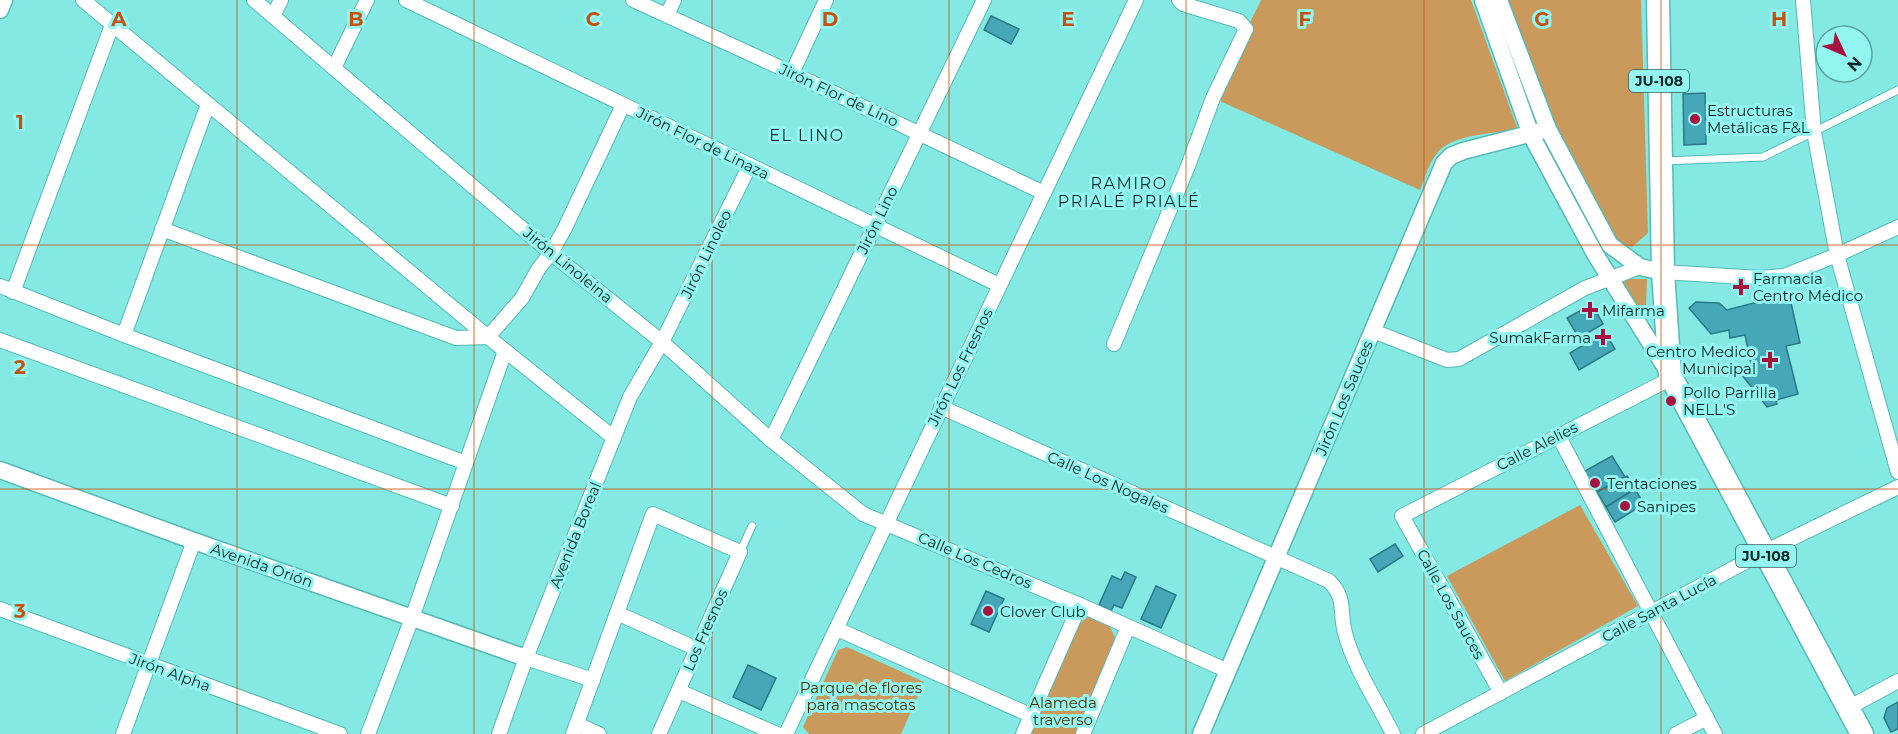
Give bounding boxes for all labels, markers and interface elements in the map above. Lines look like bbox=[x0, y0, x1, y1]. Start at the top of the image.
text: A bbox=[110, 7, 127, 31]
text: B bbox=[348, 7, 364, 31]
text: C bbox=[586, 7, 601, 31]
text: D bbox=[822, 7, 838, 31]
text: E bbox=[1061, 7, 1075, 31]
text: F bbox=[1299, 7, 1312, 31]
text: G bbox=[1534, 7, 1550, 31]
text: H bbox=[1771, 7, 1787, 31]
north arrow bbox=[1814, 24, 1874, 84]
text: N bbox=[1843, 53, 1866, 75]
street label: Jirón Flor de Lino bbox=[775, 59, 902, 131]
road number: JU-108 bbox=[1629, 70, 1689, 92]
place label: Estructuras Metálicas F&L bbox=[1707, 101, 1810, 137]
street label: Jirón Flor de Linaza bbox=[633, 102, 772, 183]
text: 1 bbox=[16, 110, 24, 134]
marker: Estructuras Metálicas F&L bbox=[1688, 112, 1702, 126]
district label: EL LINO bbox=[769, 126, 845, 145]
district label: RAMIRO PRIALÉ PRIALÉ bbox=[1058, 174, 1200, 211]
street label: Jirón Lino bbox=[852, 183, 902, 258]
street label: Jirón Linoleo bbox=[676, 207, 736, 302]
street label: Jirón Linoleina bbox=[519, 223, 616, 307]
place label: Farmacia Centro Médico bbox=[1753, 269, 1863, 305]
marker: Farmacia Centro Médico bbox=[1734, 280, 1748, 294]
place label: Mifarma bbox=[1602, 301, 1665, 320]
marker: Mifarma bbox=[1583, 303, 1597, 317]
street label: Jirón Los Fresnos bbox=[923, 305, 997, 430]
place label: SumakFarma bbox=[1489, 328, 1591, 347]
marker: SumakFarma bbox=[1596, 330, 1610, 344]
street label: Jirón Los Sauces bbox=[1311, 338, 1377, 459]
place label: Centro Medico Municipal bbox=[1646, 342, 1756, 378]
marker: Centro Medico Municipal bbox=[1761, 351, 1779, 369]
text: 2 bbox=[14, 355, 26, 379]
place label: Pollo Parrilla NELL'S bbox=[1683, 383, 1777, 419]
marker: Pollo Parrilla NELL'S bbox=[1664, 394, 1678, 408]
street label: Calle Alelies bbox=[1493, 417, 1581, 475]
street label: Calle Los Nogales bbox=[1044, 447, 1172, 517]
place label: Tentaciones bbox=[1607, 474, 1697, 493]
marker: Tentaciones bbox=[1588, 476, 1602, 490]
street label: Avenida Boreal bbox=[545, 479, 605, 591]
place label: Sanipes bbox=[1637, 497, 1696, 516]
marker: Sanipes bbox=[1618, 499, 1632, 513]
street label: Calle Los Cedros bbox=[915, 527, 1035, 593]
street label: Avenida Orión bbox=[209, 539, 315, 591]
road number: JU-108 bbox=[1736, 545, 1796, 567]
street label: Calle Los Sauces bbox=[1413, 546, 1489, 662]
street label: Calle Santa Lucía bbox=[1598, 570, 1720, 646]
street label: Los Fresnos bbox=[678, 586, 732, 674]
text: 3 bbox=[13, 599, 26, 623]
place label: Clover Club bbox=[1000, 602, 1086, 621]
marker: Clover Club bbox=[981, 604, 995, 618]
street label: Jirón Alpha bbox=[126, 648, 213, 695]
park label: Parque de flores para mascotas bbox=[800, 678, 922, 714]
park label: Alameda traverso bbox=[1029, 693, 1097, 729]

